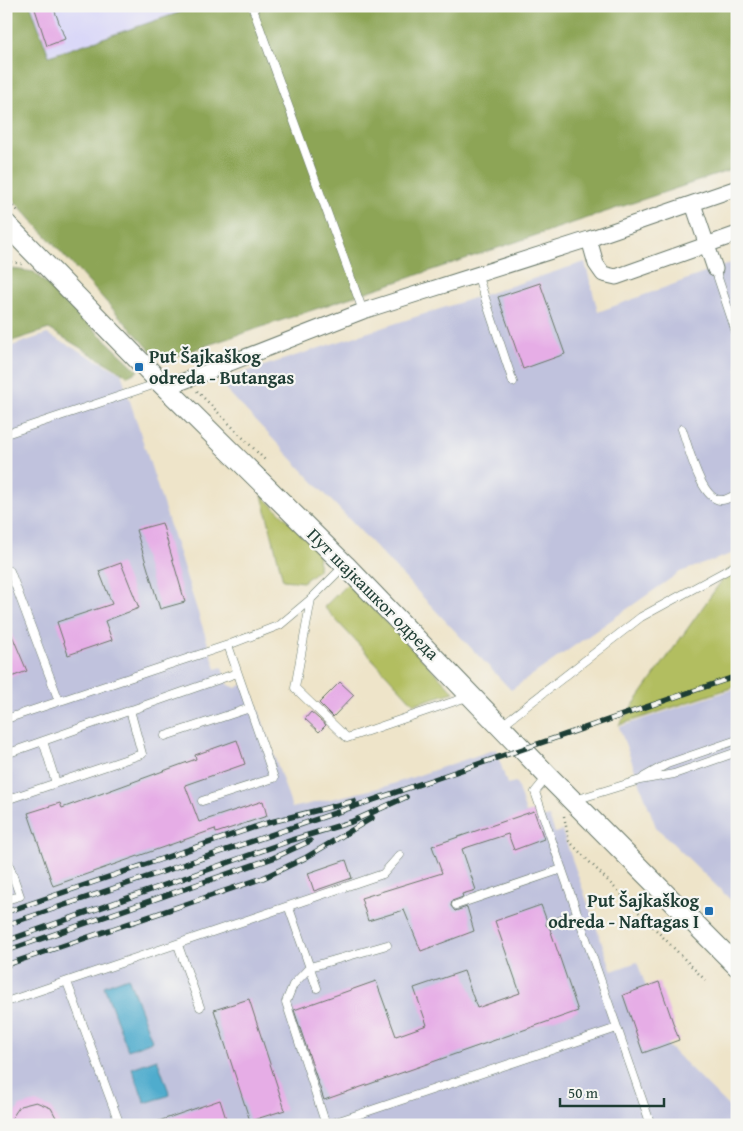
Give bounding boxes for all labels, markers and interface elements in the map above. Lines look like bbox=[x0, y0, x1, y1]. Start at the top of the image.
place label: Put Šajkaškog odreda - Butangas bbox=[149, 343, 295, 391]
marker: Put Šajkaškog odreda - Butangas bbox=[133, 361, 145, 373]
street label: Пут шајкашког одреда bbox=[301, 521, 446, 666]
place label: Put Šajkaškog odreda - Naftagas I bbox=[548, 887, 700, 935]
marker: Put Šajkaškog odreda - Naftagas I bbox=[703, 905, 715, 917]
scale bar bbox=[560, 1076, 664, 1108]
text: 50 m bbox=[568, 1082, 599, 1103]

